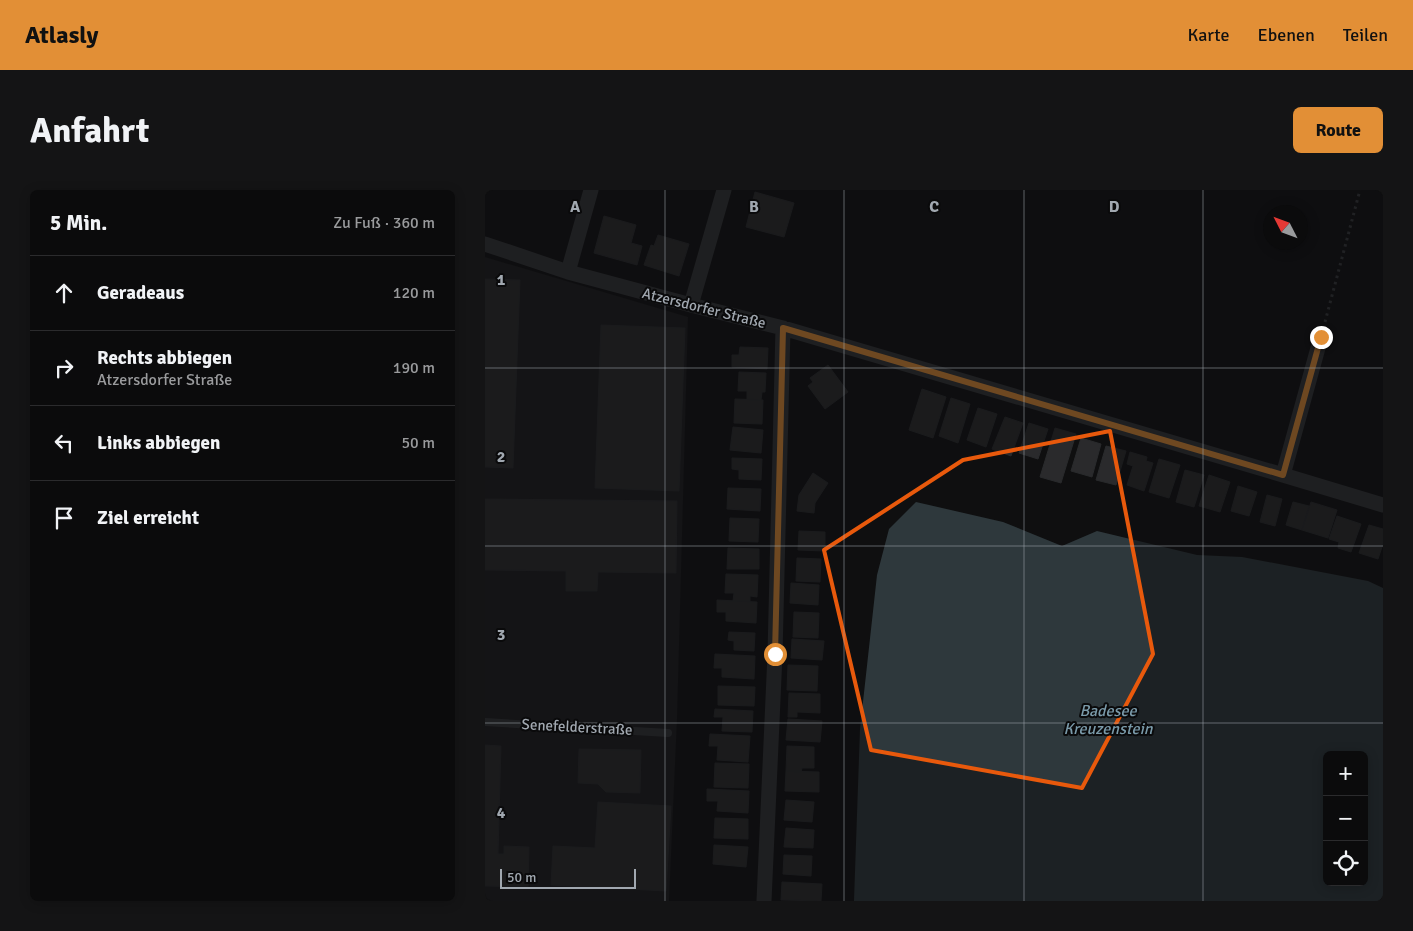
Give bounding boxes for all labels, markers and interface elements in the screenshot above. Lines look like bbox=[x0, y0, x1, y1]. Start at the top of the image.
text: Atlasly bbox=[25, 20, 98, 50]
text: Karte bbox=[1187, 24, 1229, 46]
text: Ebenen bbox=[1257, 24, 1315, 46]
text: Teilen bbox=[1343, 24, 1388, 46]
button: Route bbox=[1293, 107, 1383, 153]
text: Anfahrt bbox=[30, 109, 149, 152]
text: A bbox=[570, 197, 581, 217]
text: B bbox=[749, 197, 759, 217]
text: C bbox=[929, 197, 939, 217]
text: D bbox=[1109, 197, 1120, 217]
north arrow bbox=[1263, 205, 1308, 250]
text: 5 Min. bbox=[50, 210, 107, 236]
text: Zu Fuß · 360 m bbox=[333, 213, 435, 233]
text: 1 bbox=[497, 270, 506, 290]
icon: ahead bbox=[50, 279, 78, 307]
text: Geradeaus bbox=[97, 281, 184, 305]
text: 120 m bbox=[393, 283, 435, 303]
street label: Atzersdorfer Straße bbox=[640, 284, 768, 332]
route end bbox=[1310, 326, 1333, 349]
text: Rechts abbiegen bbox=[97, 346, 232, 370]
icon: right bbox=[50, 354, 78, 382]
text: 190 m bbox=[393, 358, 435, 378]
text: Atzersdorfer Straße bbox=[97, 370, 232, 390]
icon: left bbox=[50, 429, 78, 457]
text: Links abbiegen bbox=[97, 431, 220, 455]
text: 50 m bbox=[401, 433, 435, 453]
text: 2 bbox=[497, 447, 505, 467]
icon: arrive bbox=[50, 504, 78, 532]
text: Ziel erreicht bbox=[97, 506, 199, 530]
text: 3 bbox=[497, 625, 505, 645]
route start bbox=[764, 643, 787, 666]
water label: Badesee Kreuzenstein bbox=[1063, 701, 1154, 739]
street label: Senefelderstraße bbox=[521, 715, 633, 739]
map controls bbox=[1323, 751, 1368, 886]
button: + bbox=[1323, 751, 1368, 796]
button: − bbox=[1323, 796, 1368, 841]
text: 4 bbox=[497, 803, 506, 823]
button: locate bbox=[1323, 841, 1368, 886]
scale bar bbox=[500, 866, 636, 889]
text: 50 m bbox=[507, 869, 536, 886]

